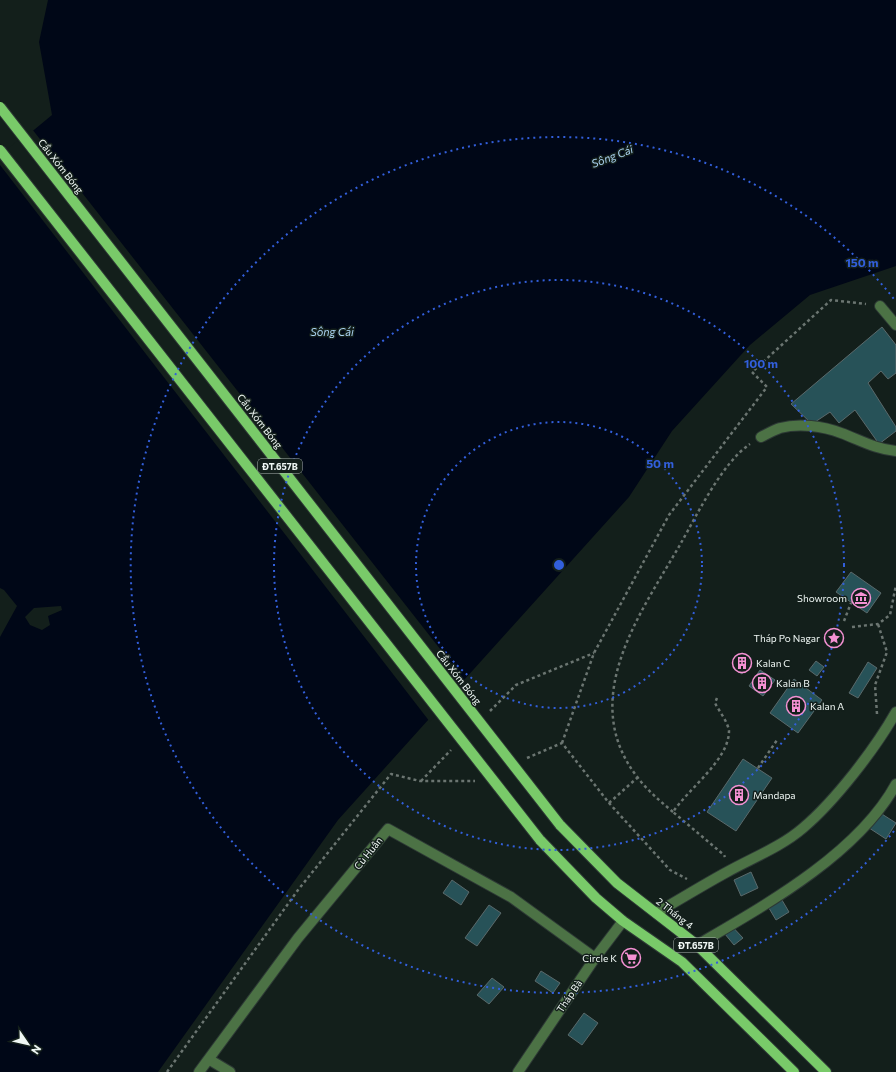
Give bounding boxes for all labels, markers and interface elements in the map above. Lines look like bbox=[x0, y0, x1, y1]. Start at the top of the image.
street label: Cầu Xóm Bóng bbox=[36, 136, 86, 196]
water label: Sông Cái bbox=[589, 142, 636, 170]
text: 150 m bbox=[845, 255, 879, 269]
water label: Sông Cái bbox=[310, 325, 355, 338]
text: 100 m bbox=[744, 356, 778, 370]
street label: Cầu Xóm Bóng bbox=[235, 391, 285, 451]
text: 50 m bbox=[646, 456, 674, 470]
road number: ĐT.657B bbox=[258, 459, 302, 473]
centre of rings bbox=[552, 558, 566, 572]
museum icon: Showroom bbox=[850, 587, 872, 609]
place label: Showroom bbox=[797, 592, 847, 604]
place icon: Tháp Po Nagar bbox=[823, 627, 845, 649]
place label: Tháp Po Nagar bbox=[754, 632, 820, 644]
street label: Cầu Xóm Bóng bbox=[434, 647, 484, 707]
building icon: Kalan C bbox=[731, 652, 753, 674]
place label: Kalan C bbox=[756, 657, 790, 669]
building icon: Kalan B bbox=[751, 672, 773, 694]
place label: Kalan B bbox=[776, 677, 810, 689]
building icon: Kalan A bbox=[785, 695, 807, 717]
place label: Kalan A bbox=[810, 700, 844, 712]
building icon: Mandapa bbox=[728, 784, 750, 806]
place label: Mandapa bbox=[753, 789, 796, 801]
street label: Cù Huân bbox=[351, 834, 385, 872]
street label: 2 Tháng 4 bbox=[654, 895, 696, 931]
road number: ĐT.657B bbox=[674, 938, 718, 952]
supermarket icon: Circle K bbox=[620, 947, 642, 969]
place label: Circle K bbox=[582, 952, 617, 964]
street label: Tháp Bà bbox=[554, 977, 584, 1015]
north arrow bbox=[8, 1024, 48, 1064]
text: N bbox=[29, 1043, 44, 1057]

